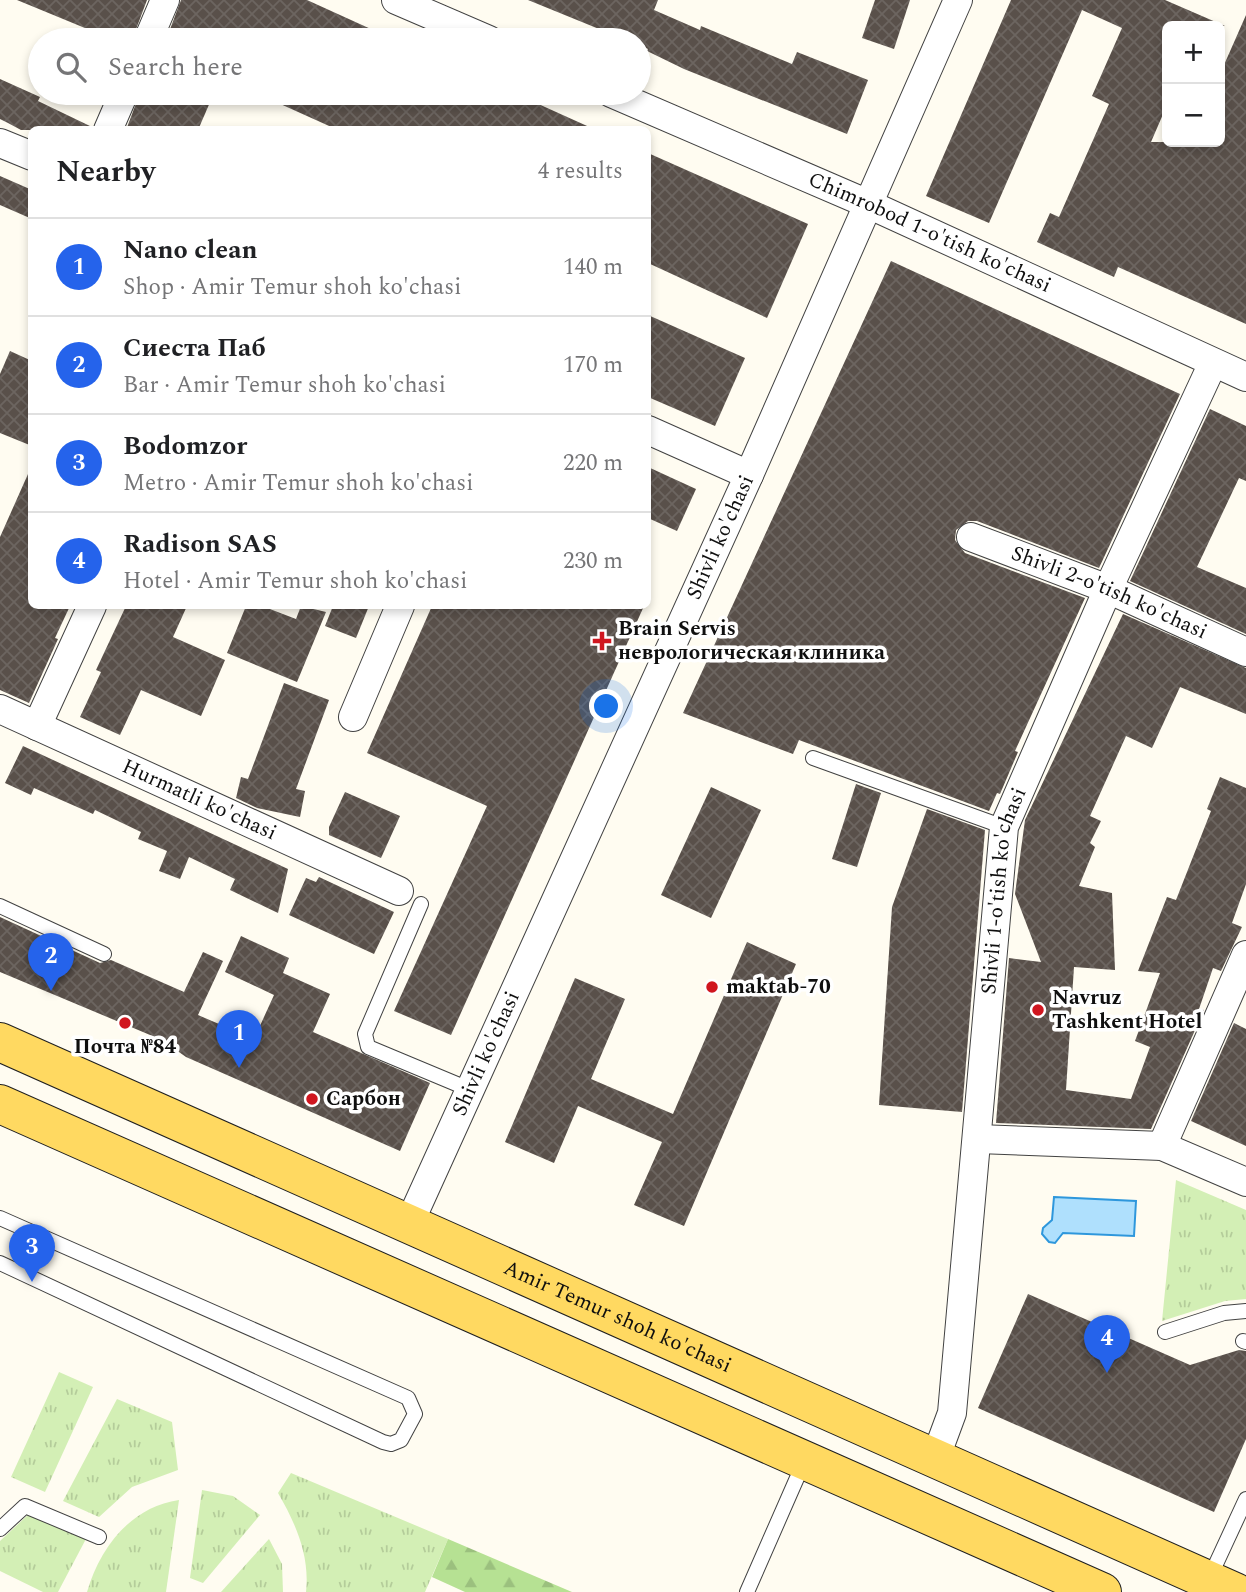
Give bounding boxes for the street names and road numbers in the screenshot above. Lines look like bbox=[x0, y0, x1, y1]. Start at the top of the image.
street label: Chimrobod 1-o'tish ko'chasi bbox=[803, 164, 1056, 302]
street label: Shivli ko'chasi bbox=[678, 470, 763, 605]
street label: Shivli 2-o'tish ko'chasi bbox=[1007, 538, 1212, 648]
street label: Hurmatli ko'chasi bbox=[117, 751, 282, 849]
street label: Shivli 1-o'tish ko'chasi bbox=[973, 783, 1035, 996]
street label: Shivli ko'chasi bbox=[444, 986, 529, 1121]
street label: Amir Temur shoh ko'chasi bbox=[498, 1252, 737, 1382]

